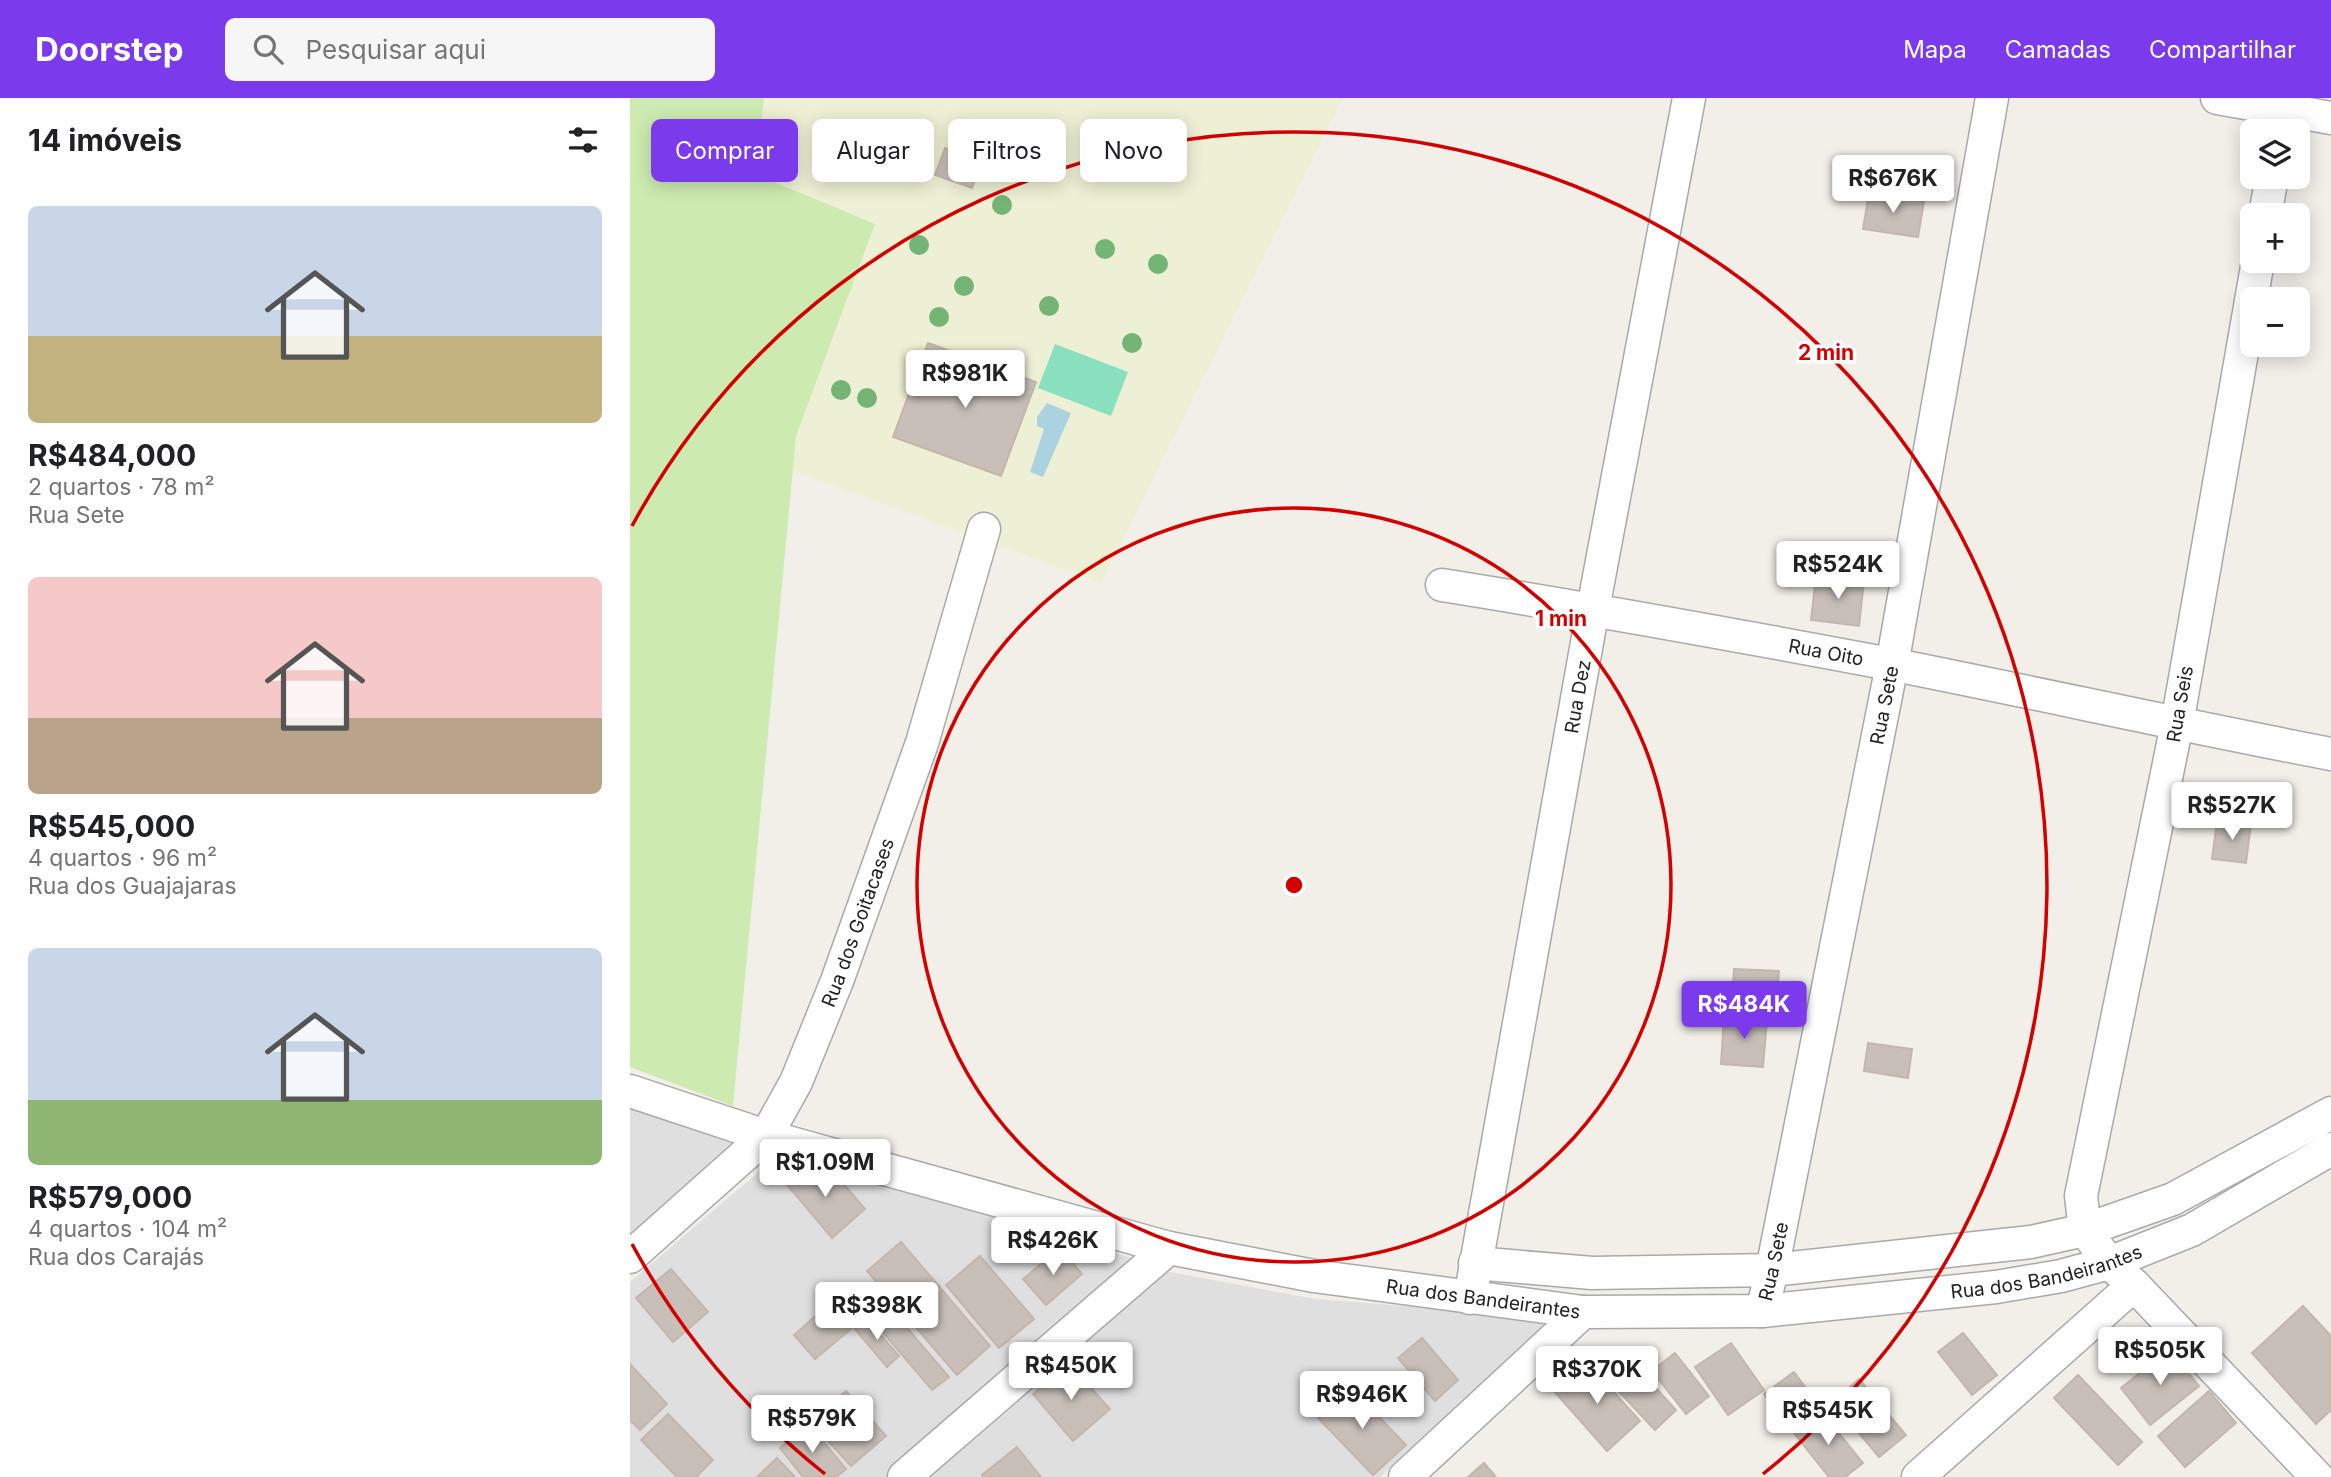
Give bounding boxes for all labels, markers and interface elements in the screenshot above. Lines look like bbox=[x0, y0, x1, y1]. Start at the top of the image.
search box bbox=[225, 18, 715, 81]
text: Doorstep bbox=[35, 29, 183, 69]
icon: search bbox=[249, 30, 287, 68]
text: Pesquisar aqui bbox=[305, 34, 486, 65]
text: Mapa bbox=[1903, 35, 1967, 64]
text: Camadas bbox=[2005, 35, 2111, 64]
text: Compartilhar bbox=[2149, 35, 2296, 64]
chip: Comprar bbox=[651, 119, 798, 182]
chip: Alugar bbox=[812, 119, 934, 182]
chip: Filtros bbox=[948, 119, 1066, 182]
chip: Novo bbox=[1080, 119, 1187, 182]
map controls bbox=[2240, 119, 2310, 357]
button: layers bbox=[2240, 119, 2310, 189]
icon: filters bbox=[564, 121, 602, 159]
text: 14 imóveis bbox=[28, 122, 182, 158]
pin: R$676K bbox=[1836, 156, 1950, 215]
text: R$676K bbox=[1848, 164, 1938, 192]
button: + bbox=[2240, 203, 2310, 273]
icon: home bbox=[252, 252, 378, 378]
button: − bbox=[2240, 287, 2310, 357]
text: 2 min bbox=[1798, 340, 1854, 365]
pin: R$981K bbox=[908, 350, 1022, 410]
text: R$981K bbox=[922, 359, 1008, 387]
text: R$484,000 bbox=[28, 437, 196, 473]
text: 2 quartos · 78 m² bbox=[28, 473, 215, 501]
text: Rua Sete bbox=[28, 501, 125, 529]
pin: R$524K bbox=[1781, 542, 1895, 601]
text: R$524K bbox=[1792, 550, 1884, 578]
text: 1 min bbox=[1535, 606, 1587, 631]
icon: home bbox=[252, 623, 378, 749]
street label: Rua Oito bbox=[1787, 634, 1866, 670]
street label: Rua Dez bbox=[1560, 658, 1595, 735]
street label: Rua Sete bbox=[1865, 664, 1903, 747]
street label: Rua Seis bbox=[2162, 664, 2198, 744]
pin: R$527K bbox=[2175, 782, 2289, 842]
text: R$527K bbox=[2187, 791, 2277, 819]
text: R$545,000 bbox=[28, 808, 195, 844]
street label: Rua dos Goitacases bbox=[816, 835, 899, 1010]
text: 4 quartos · 96 m² bbox=[28, 844, 217, 872]
text: Rua dos Guajajaras bbox=[28, 872, 237, 900]
centre of rings bbox=[1282, 873, 1306, 897]
pin: R$484K bbox=[1687, 982, 1801, 1041]
text: R$484K bbox=[1698, 990, 1790, 1018]
icon: home bbox=[252, 994, 378, 1120]
pin: R$1.09M bbox=[760, 1140, 890, 1199]
text: R$1.09M bbox=[776, 1148, 874, 1176]
text: R$579,000 bbox=[28, 1179, 192, 1215]
text: 4 quartos · 104 m² bbox=[28, 1215, 227, 1243]
pin: R$426K bbox=[996, 1218, 1110, 1277]
street label: Rua Sete bbox=[1753, 1220, 1793, 1303]
text: R$426K bbox=[1007, 1226, 1099, 1254]
street label: Rua dos Bandeirantes bbox=[1949, 1240, 2145, 1303]
text: Rua dos Carajás bbox=[28, 1243, 204, 1271]
street label: Rua dos Bandeirantes bbox=[1385, 1274, 1582, 1323]
pin: R$398K bbox=[820, 1282, 934, 1342]
text: R$398K bbox=[831, 1291, 923, 1319]
pin: R$505K bbox=[2103, 1328, 2217, 1387]
text: R$505K bbox=[2114, 1336, 2206, 1364]
pin: R$450K bbox=[1014, 1342, 1128, 1402]
pin: R$370K bbox=[1540, 1346, 1654, 1406]
text: R$450K bbox=[1025, 1351, 1117, 1379]
text: R$370K bbox=[1552, 1355, 1642, 1383]
pin: R$946K bbox=[1305, 1372, 1419, 1431]
text: R$946K bbox=[1316, 1380, 1408, 1408]
pin: R$545K bbox=[1771, 1388, 1885, 1447]
pin: R$579K bbox=[755, 1396, 869, 1455]
text: R$545K bbox=[1782, 1396, 1874, 1424]
text: R$579K bbox=[767, 1404, 857, 1432]

